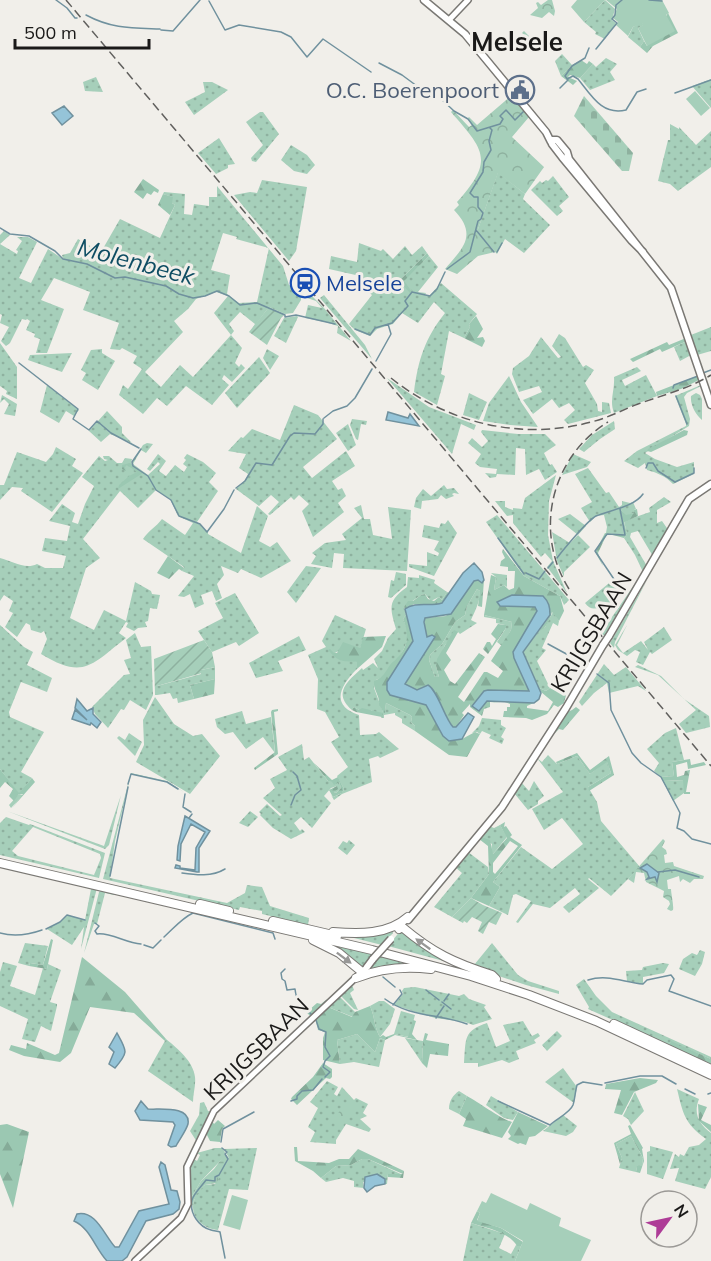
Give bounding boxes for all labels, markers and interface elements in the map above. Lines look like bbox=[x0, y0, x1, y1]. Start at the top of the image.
scale bar bbox=[15, 12, 148, 50]
text: 500 m bbox=[24, 21, 77, 44]
district label: Melsele bbox=[471, 25, 563, 58]
public building icon: O.C. Boerenpoort bbox=[504, 74, 536, 106]
place label: O.C. Boerenpoort bbox=[326, 76, 499, 104]
water label: Molenbeek bbox=[74, 231, 199, 291]
station icon: Melsele bbox=[289, 267, 321, 299]
place label: Melsele bbox=[326, 269, 402, 297]
street label: KRIJGSBAAN bbox=[544, 567, 638, 697]
one-way arrow bbox=[415, 938, 431, 950]
one-way arrow bbox=[337, 951, 352, 963]
street label: KRIJGSBAAN bbox=[198, 992, 314, 1106]
north arrow bbox=[639, 1189, 699, 1249]
text: N bbox=[670, 1200, 693, 1221]

